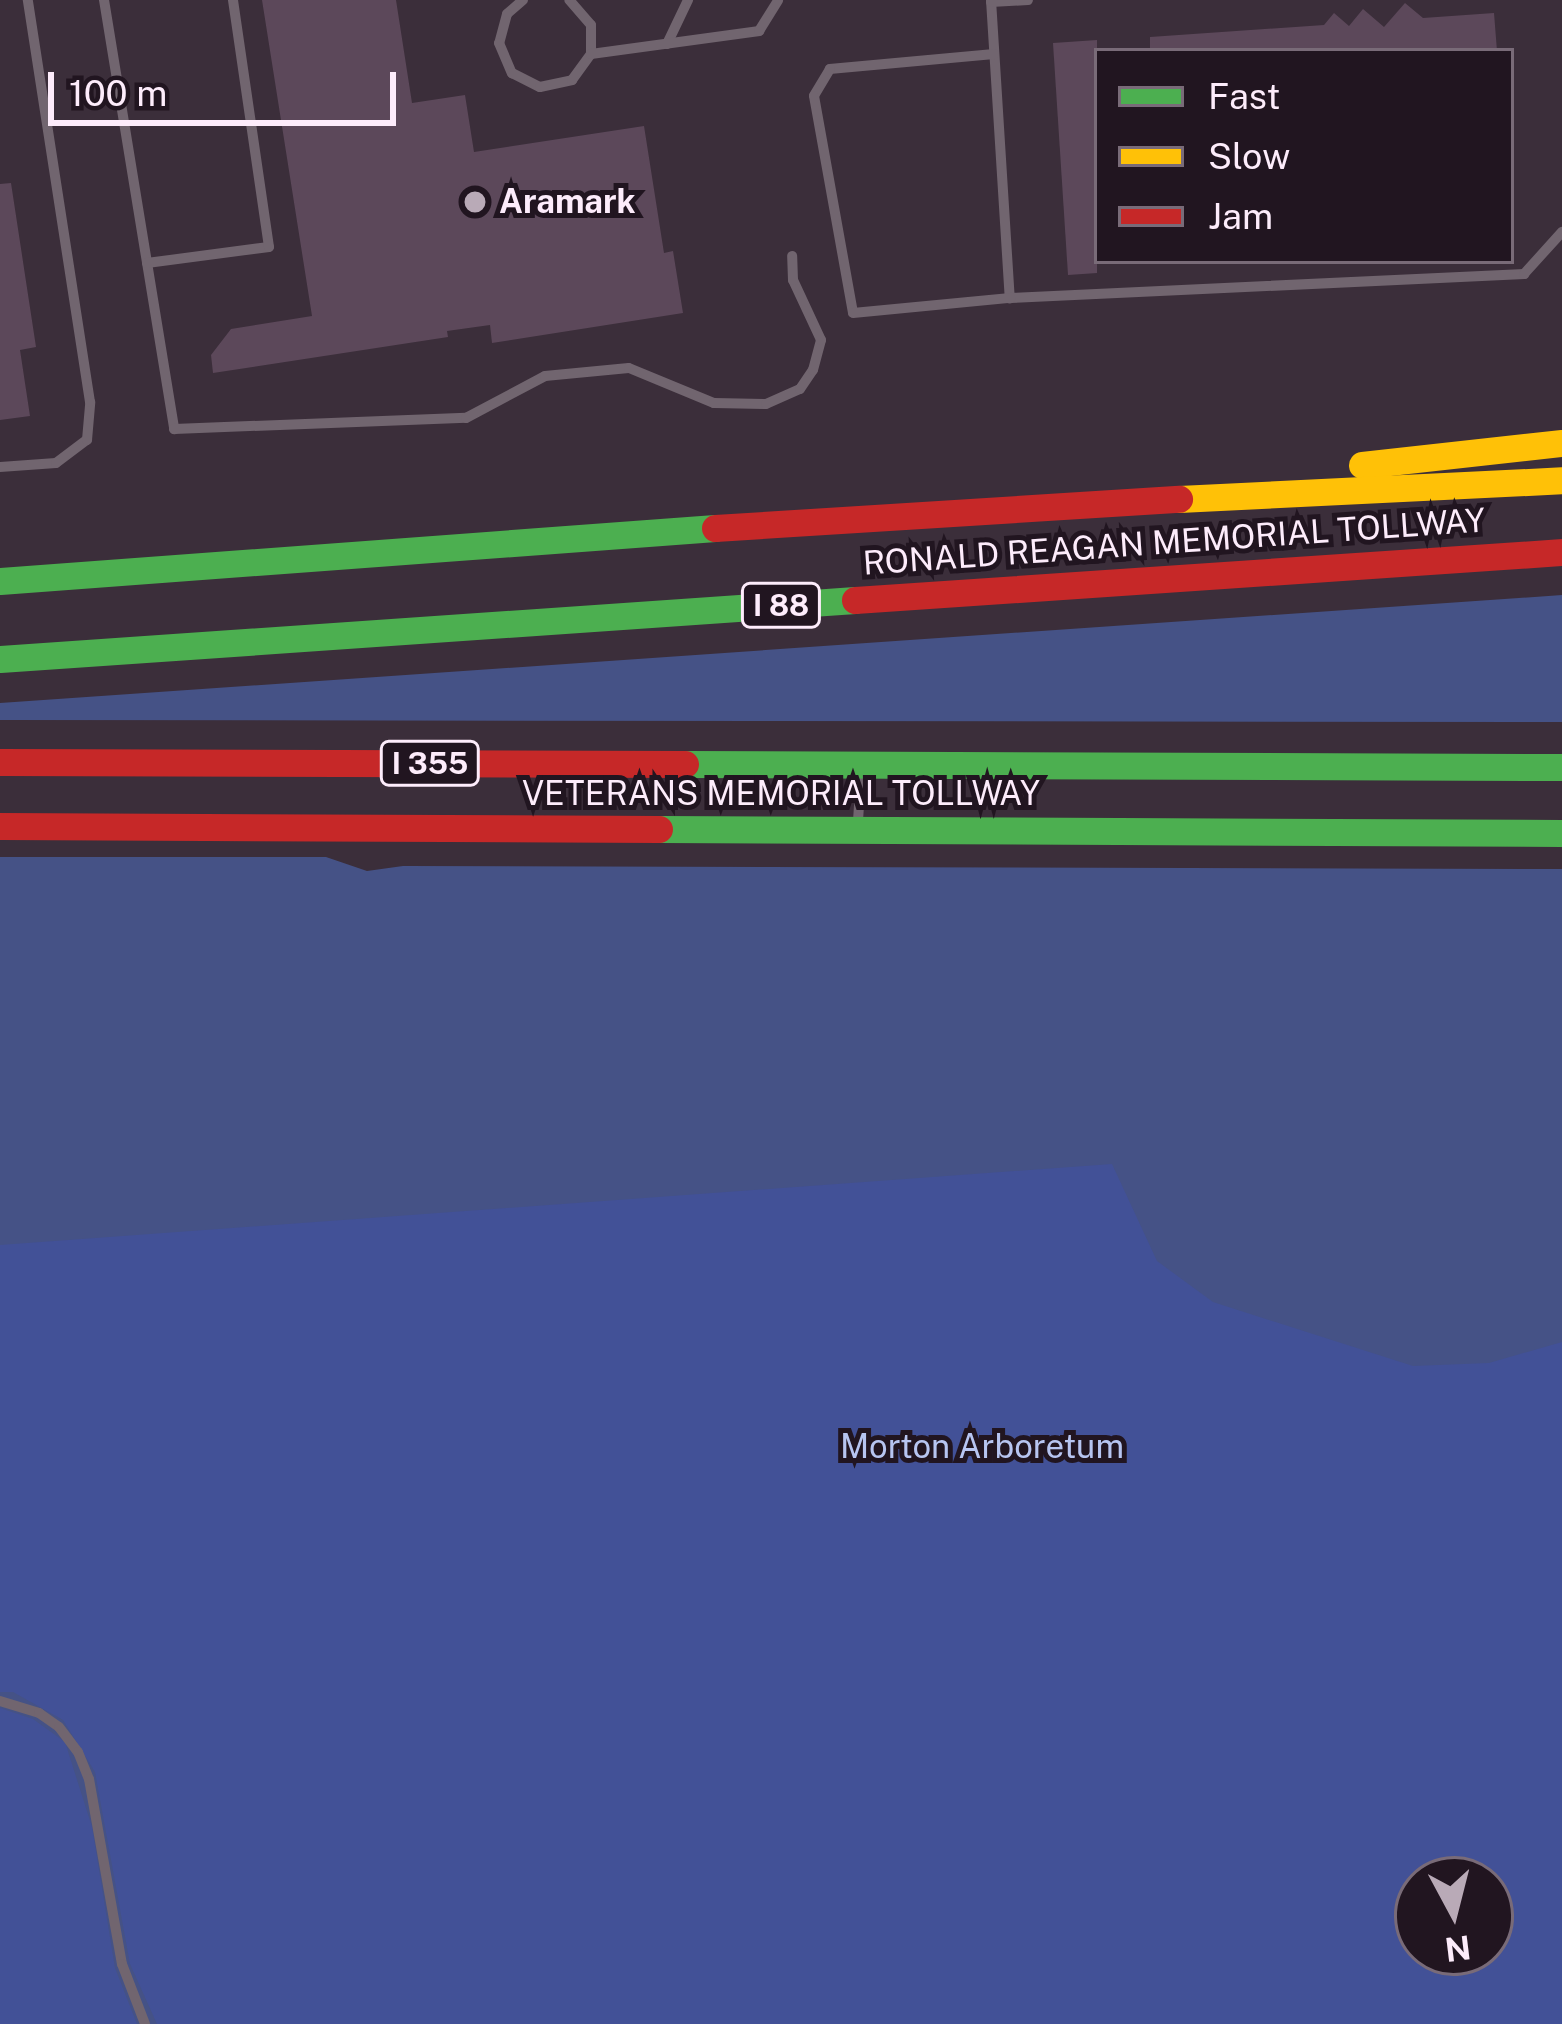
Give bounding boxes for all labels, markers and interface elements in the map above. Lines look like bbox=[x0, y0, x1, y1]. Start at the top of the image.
scale bar bbox=[54, 48, 402, 122]
legend bbox=[1094, 48, 1514, 264]
text: 100 m bbox=[69, 72, 167, 114]
text: Fast bbox=[1208, 75, 1281, 117]
text: Slow bbox=[1208, 135, 1290, 177]
place label: Aramark bbox=[499, 182, 636, 222]
marker: Aramark bbox=[462, 189, 488, 215]
text: Jam bbox=[1208, 195, 1273, 237]
street label: RONALD REAGAN MEMORIAL TOLLWAY bbox=[861, 500, 1487, 584]
road number: I 88 bbox=[739, 581, 823, 629]
road number: I 355 bbox=[379, 739, 481, 787]
street label: VETERANS MEMORIAL TOLLWAY bbox=[522, 774, 1040, 814]
park label: Morton Arboretum bbox=[840, 1427, 1124, 1467]
north arrow bbox=[1394, 1856, 1514, 1976]
text: N bbox=[1443, 1928, 1473, 1969]

